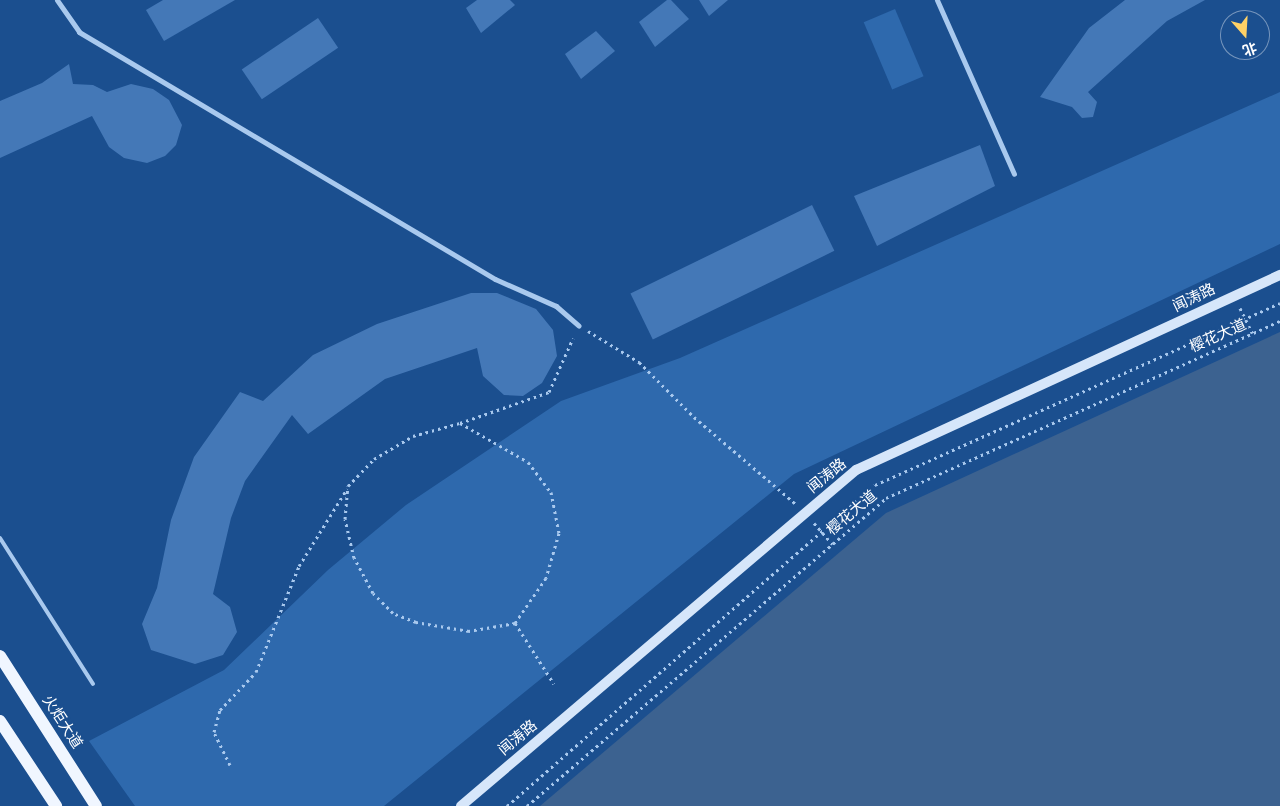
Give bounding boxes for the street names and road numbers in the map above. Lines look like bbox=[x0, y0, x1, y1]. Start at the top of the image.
street label: 闻涛路 bbox=[1170, 280, 1218, 316]
street label: 樱花大道 bbox=[1187, 316, 1249, 356]
street label: 闻涛路 bbox=[804, 455, 850, 497]
street label: 樱花大道 bbox=[823, 487, 881, 539]
street label: 火炬大道 bbox=[38, 692, 86, 752]
street label: 闻涛路 bbox=[495, 717, 541, 759]

